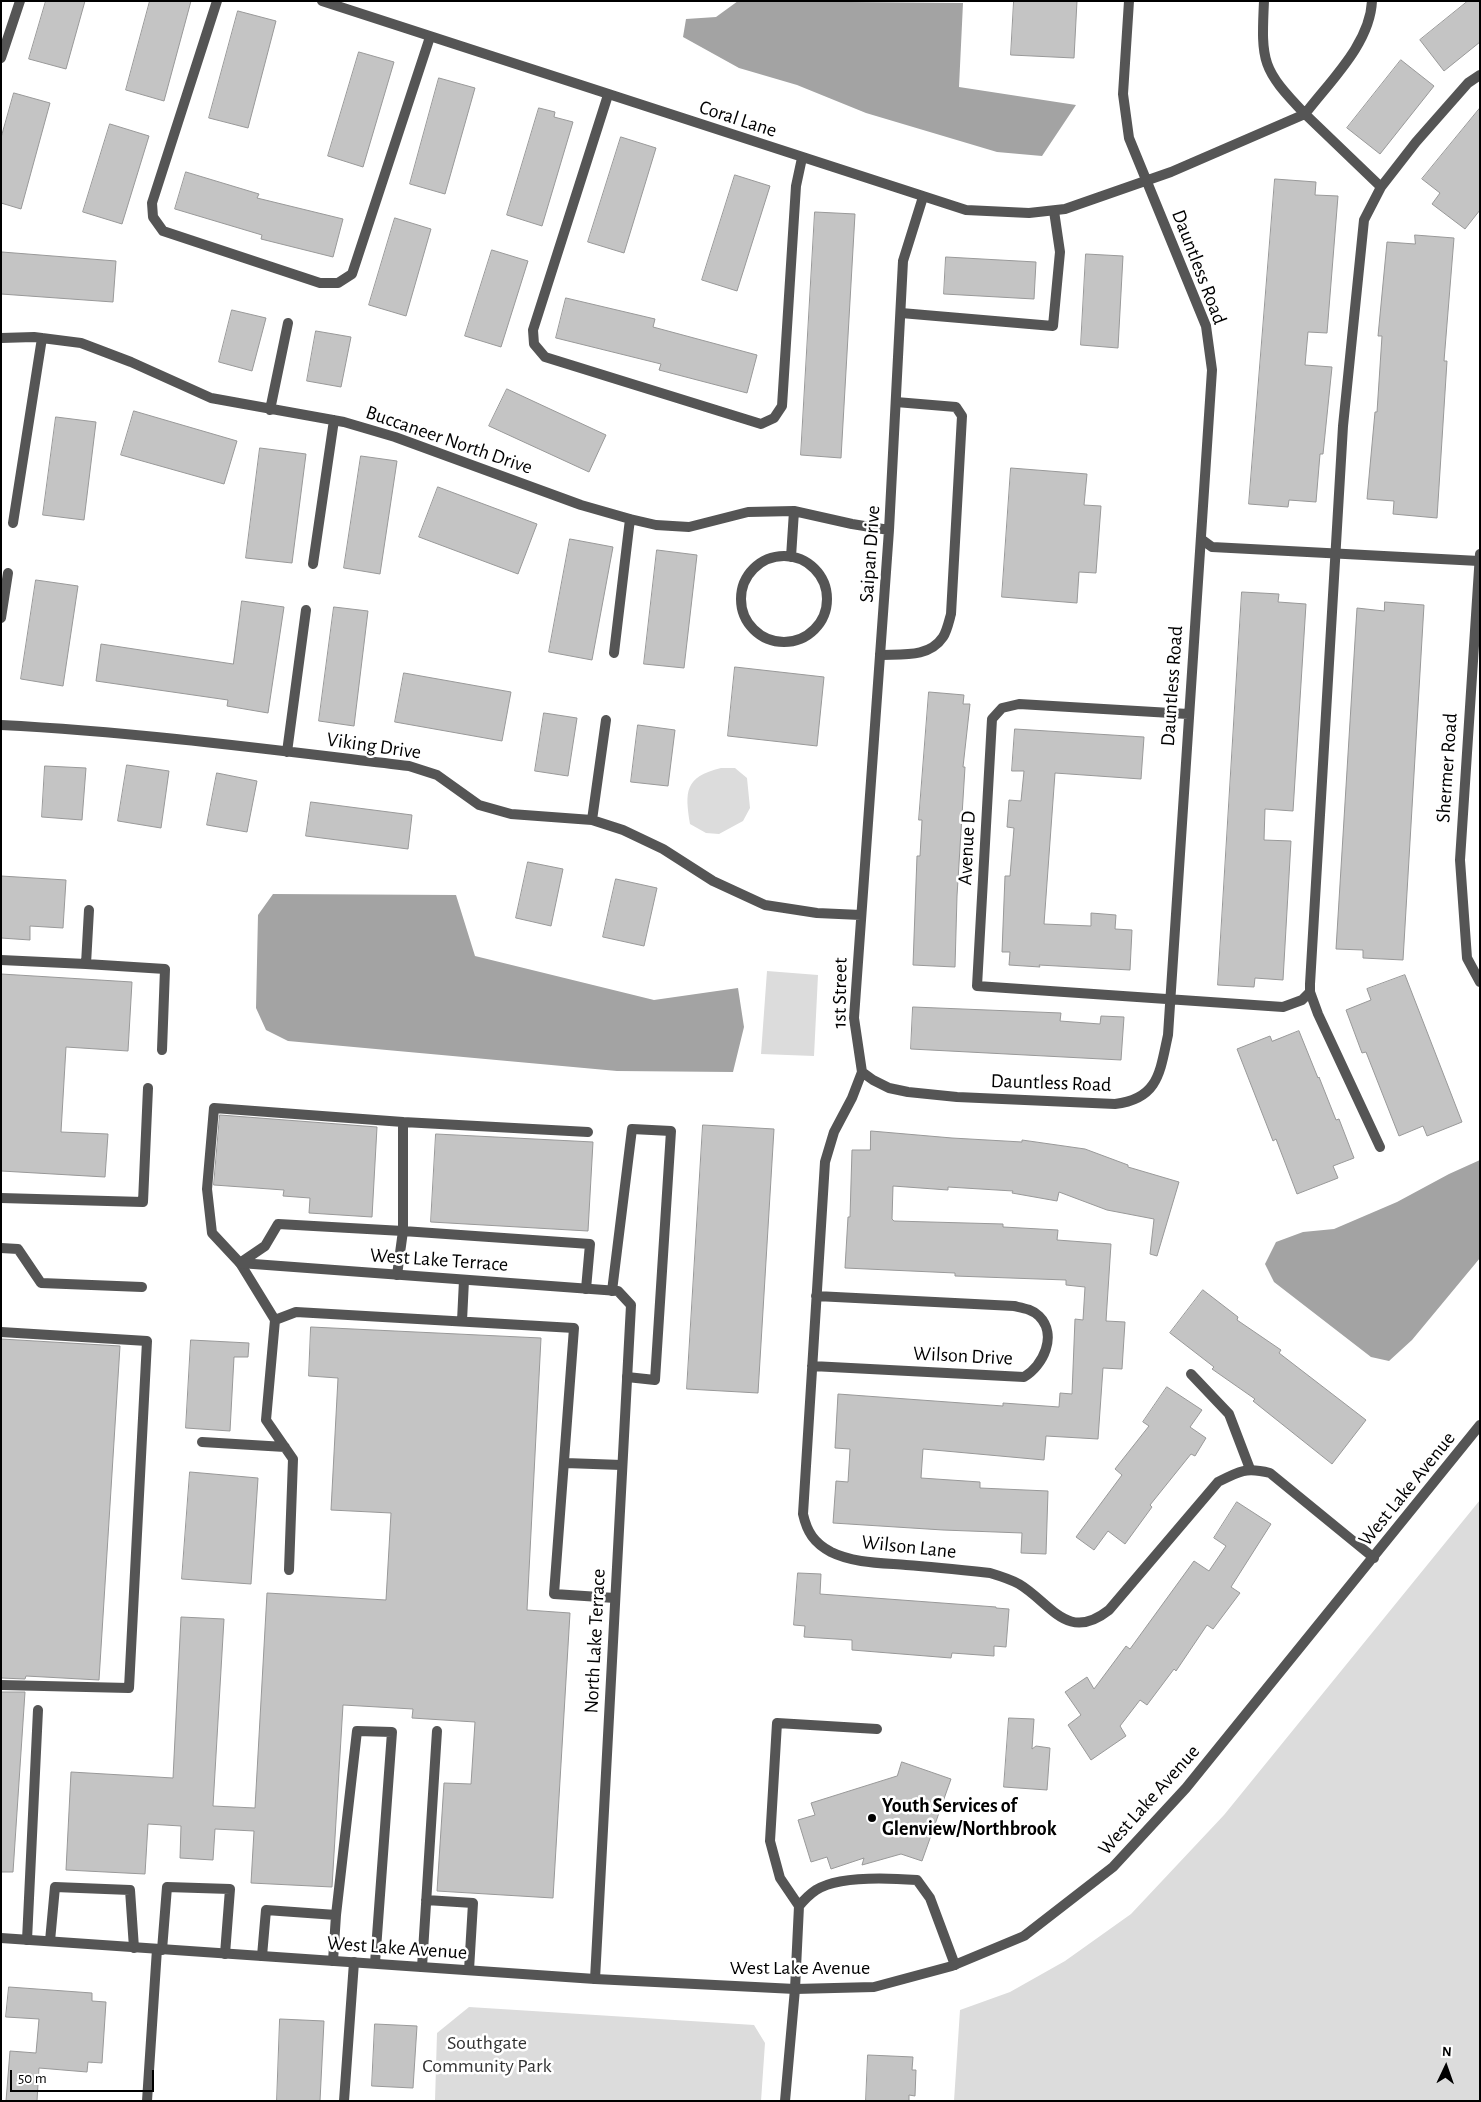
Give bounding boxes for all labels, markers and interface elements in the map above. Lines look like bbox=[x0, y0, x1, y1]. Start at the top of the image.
street label: Coral Lane bbox=[696, 95, 780, 143]
street label: Dauntless Road bbox=[1166, 206, 1232, 328]
street label: Buccaneer North Drive bbox=[363, 400, 535, 480]
street label: Saipan Drive bbox=[855, 505, 885, 603]
street label: Dauntless Road bbox=[1156, 625, 1188, 747]
street label: Shermer Road bbox=[1431, 712, 1463, 824]
street label: Viking Drive bbox=[325, 728, 423, 764]
street label: Avenue D bbox=[953, 810, 981, 886]
street label: 1st Street bbox=[827, 957, 853, 1029]
street label: Dauntless Road bbox=[990, 1069, 1112, 1097]
street label: West Lake Terrace bbox=[369, 1243, 509, 1277]
street label: Wilson Drive bbox=[913, 1341, 1013, 1371]
street label: West Lake Avenue bbox=[1353, 1427, 1461, 1551]
street label: Wilson Lane bbox=[860, 1530, 958, 1564]
street label: North Lake Terrace bbox=[579, 1568, 611, 1714]
street label: West Lake Avenue bbox=[1093, 1740, 1205, 1860]
place label: Youth Services of Glenview/Northbrook bbox=[882, 1794, 1057, 1841]
marker: Youth Services of Glenview/Northbrook bbox=[866, 1812, 878, 1824]
street label: West Lake Avenue bbox=[326, 1931, 468, 1965]
street label: West Lake Avenue bbox=[730, 1956, 870, 1980]
park label: Southgate Community Park bbox=[422, 2031, 552, 2078]
north arrow bbox=[1421, 2042, 1471, 2092]
text: N bbox=[1442, 2045, 1452, 2059]
scale bar bbox=[12, 2060, 156, 2092]
text: 50 m bbox=[18, 2071, 47, 2086]

